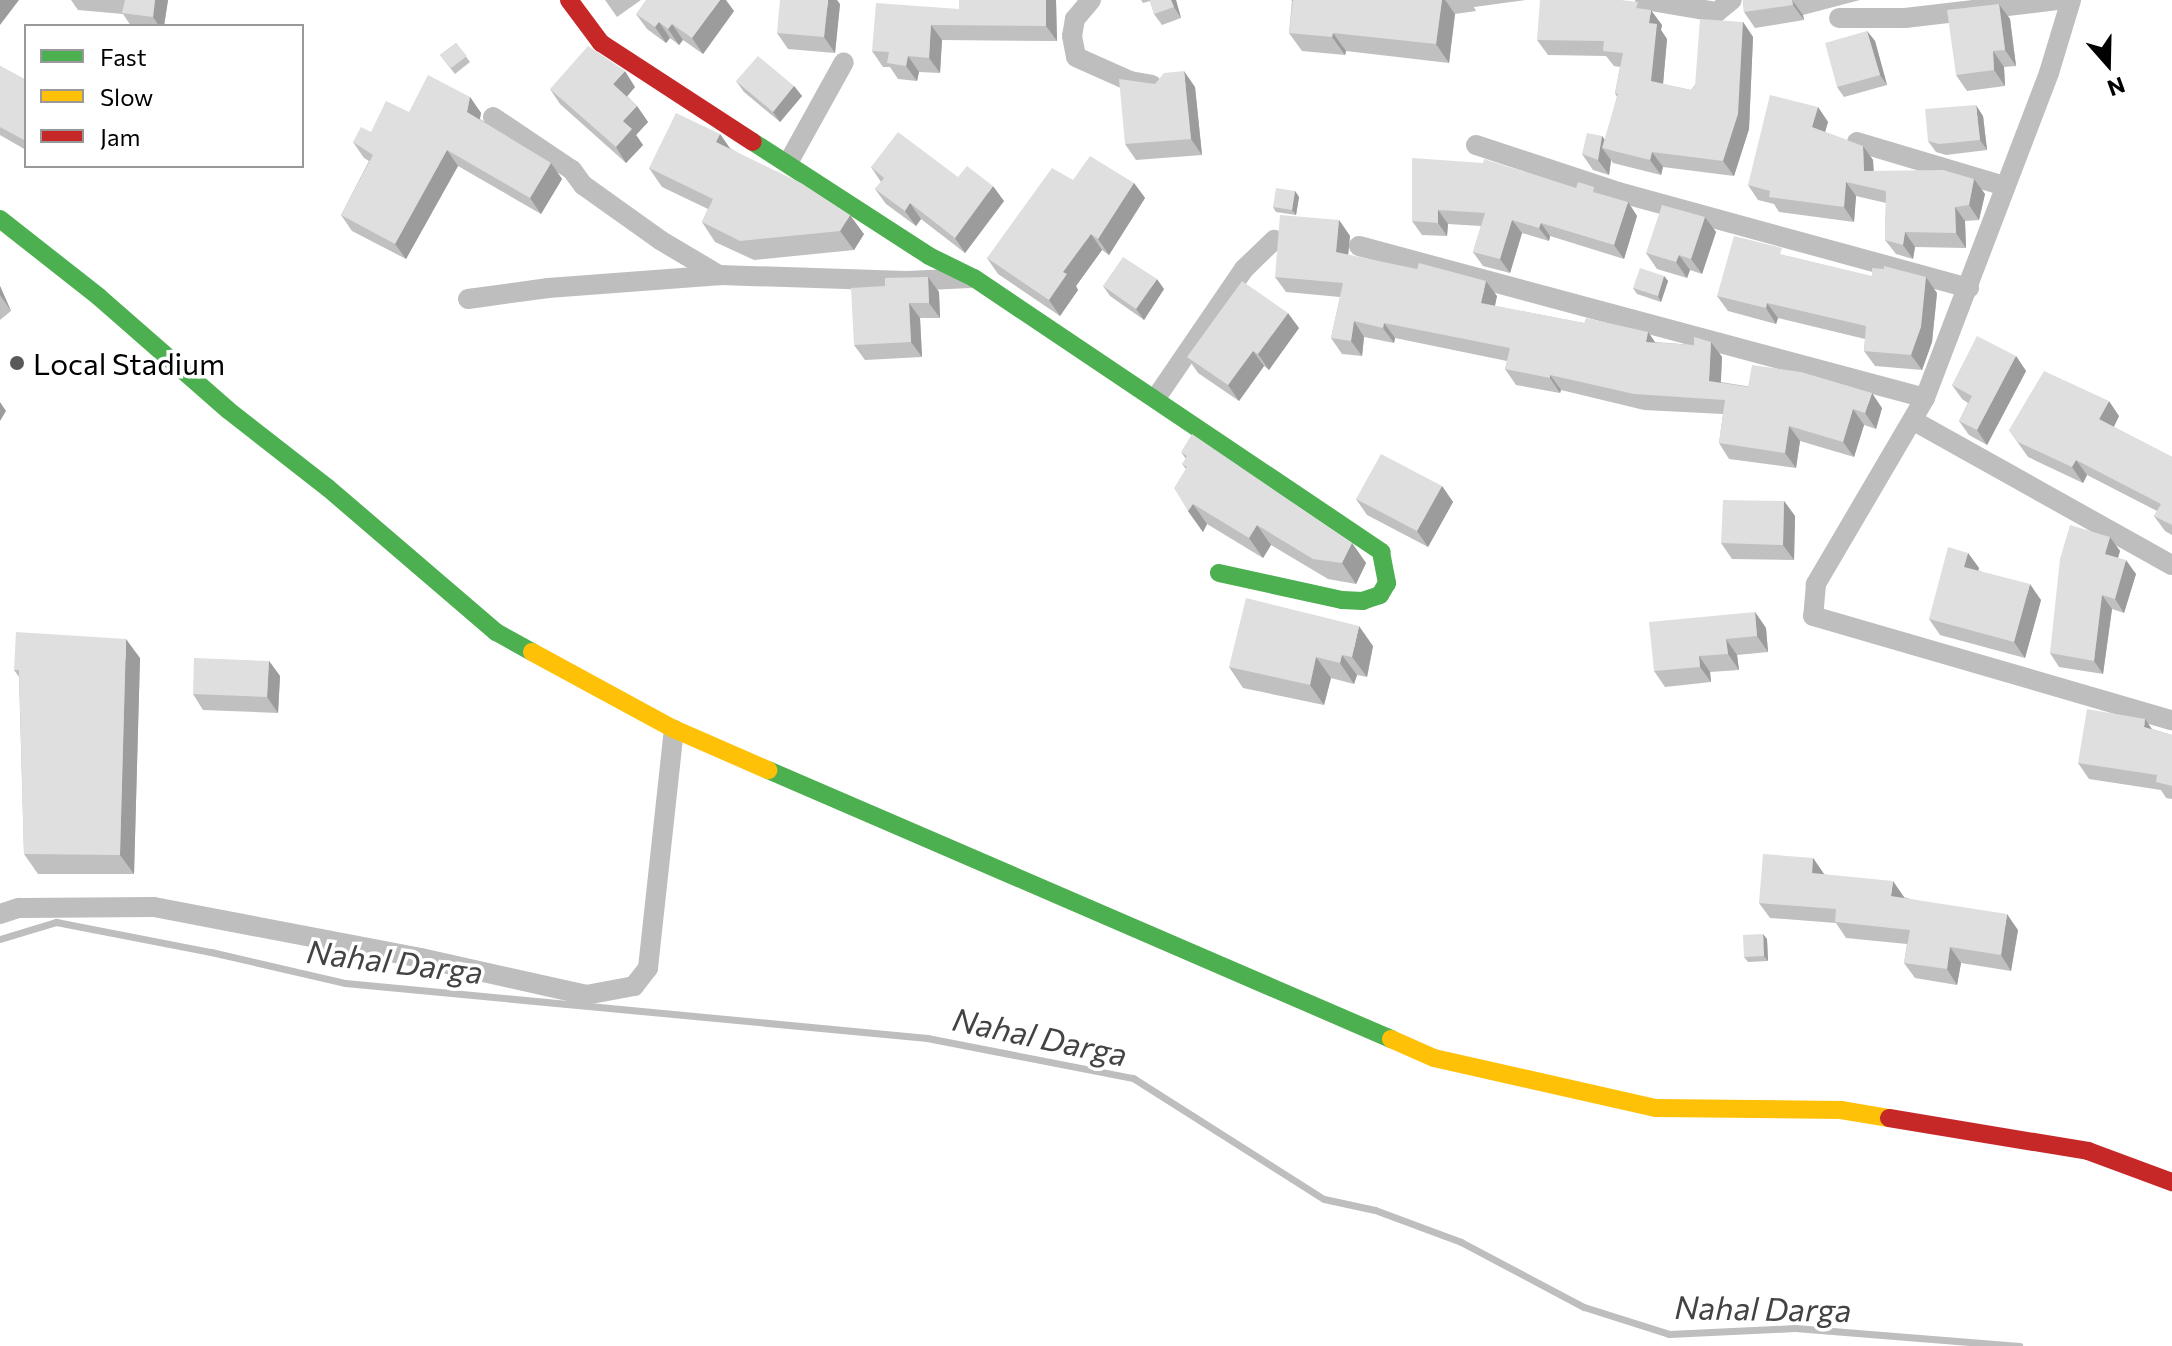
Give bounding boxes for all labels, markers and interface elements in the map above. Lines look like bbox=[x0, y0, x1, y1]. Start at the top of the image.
legend bbox=[24, 24, 304, 168]
north arrow bbox=[2068, 24, 2148, 104]
text: Fast bbox=[100, 42, 147, 71]
text: N bbox=[2104, 72, 2129, 103]
text: Slow bbox=[100, 82, 153, 111]
text: Jam bbox=[100, 122, 140, 151]
place label: Local Stadium bbox=[33, 345, 225, 381]
marker: Local Stadium bbox=[8, 354, 26, 372]
water label: Nahal Darga bbox=[305, 931, 485, 991]
water label: Nahal Darga bbox=[949, 999, 1131, 1073]
water label: Nahal Darga bbox=[1674, 1287, 1852, 1329]

